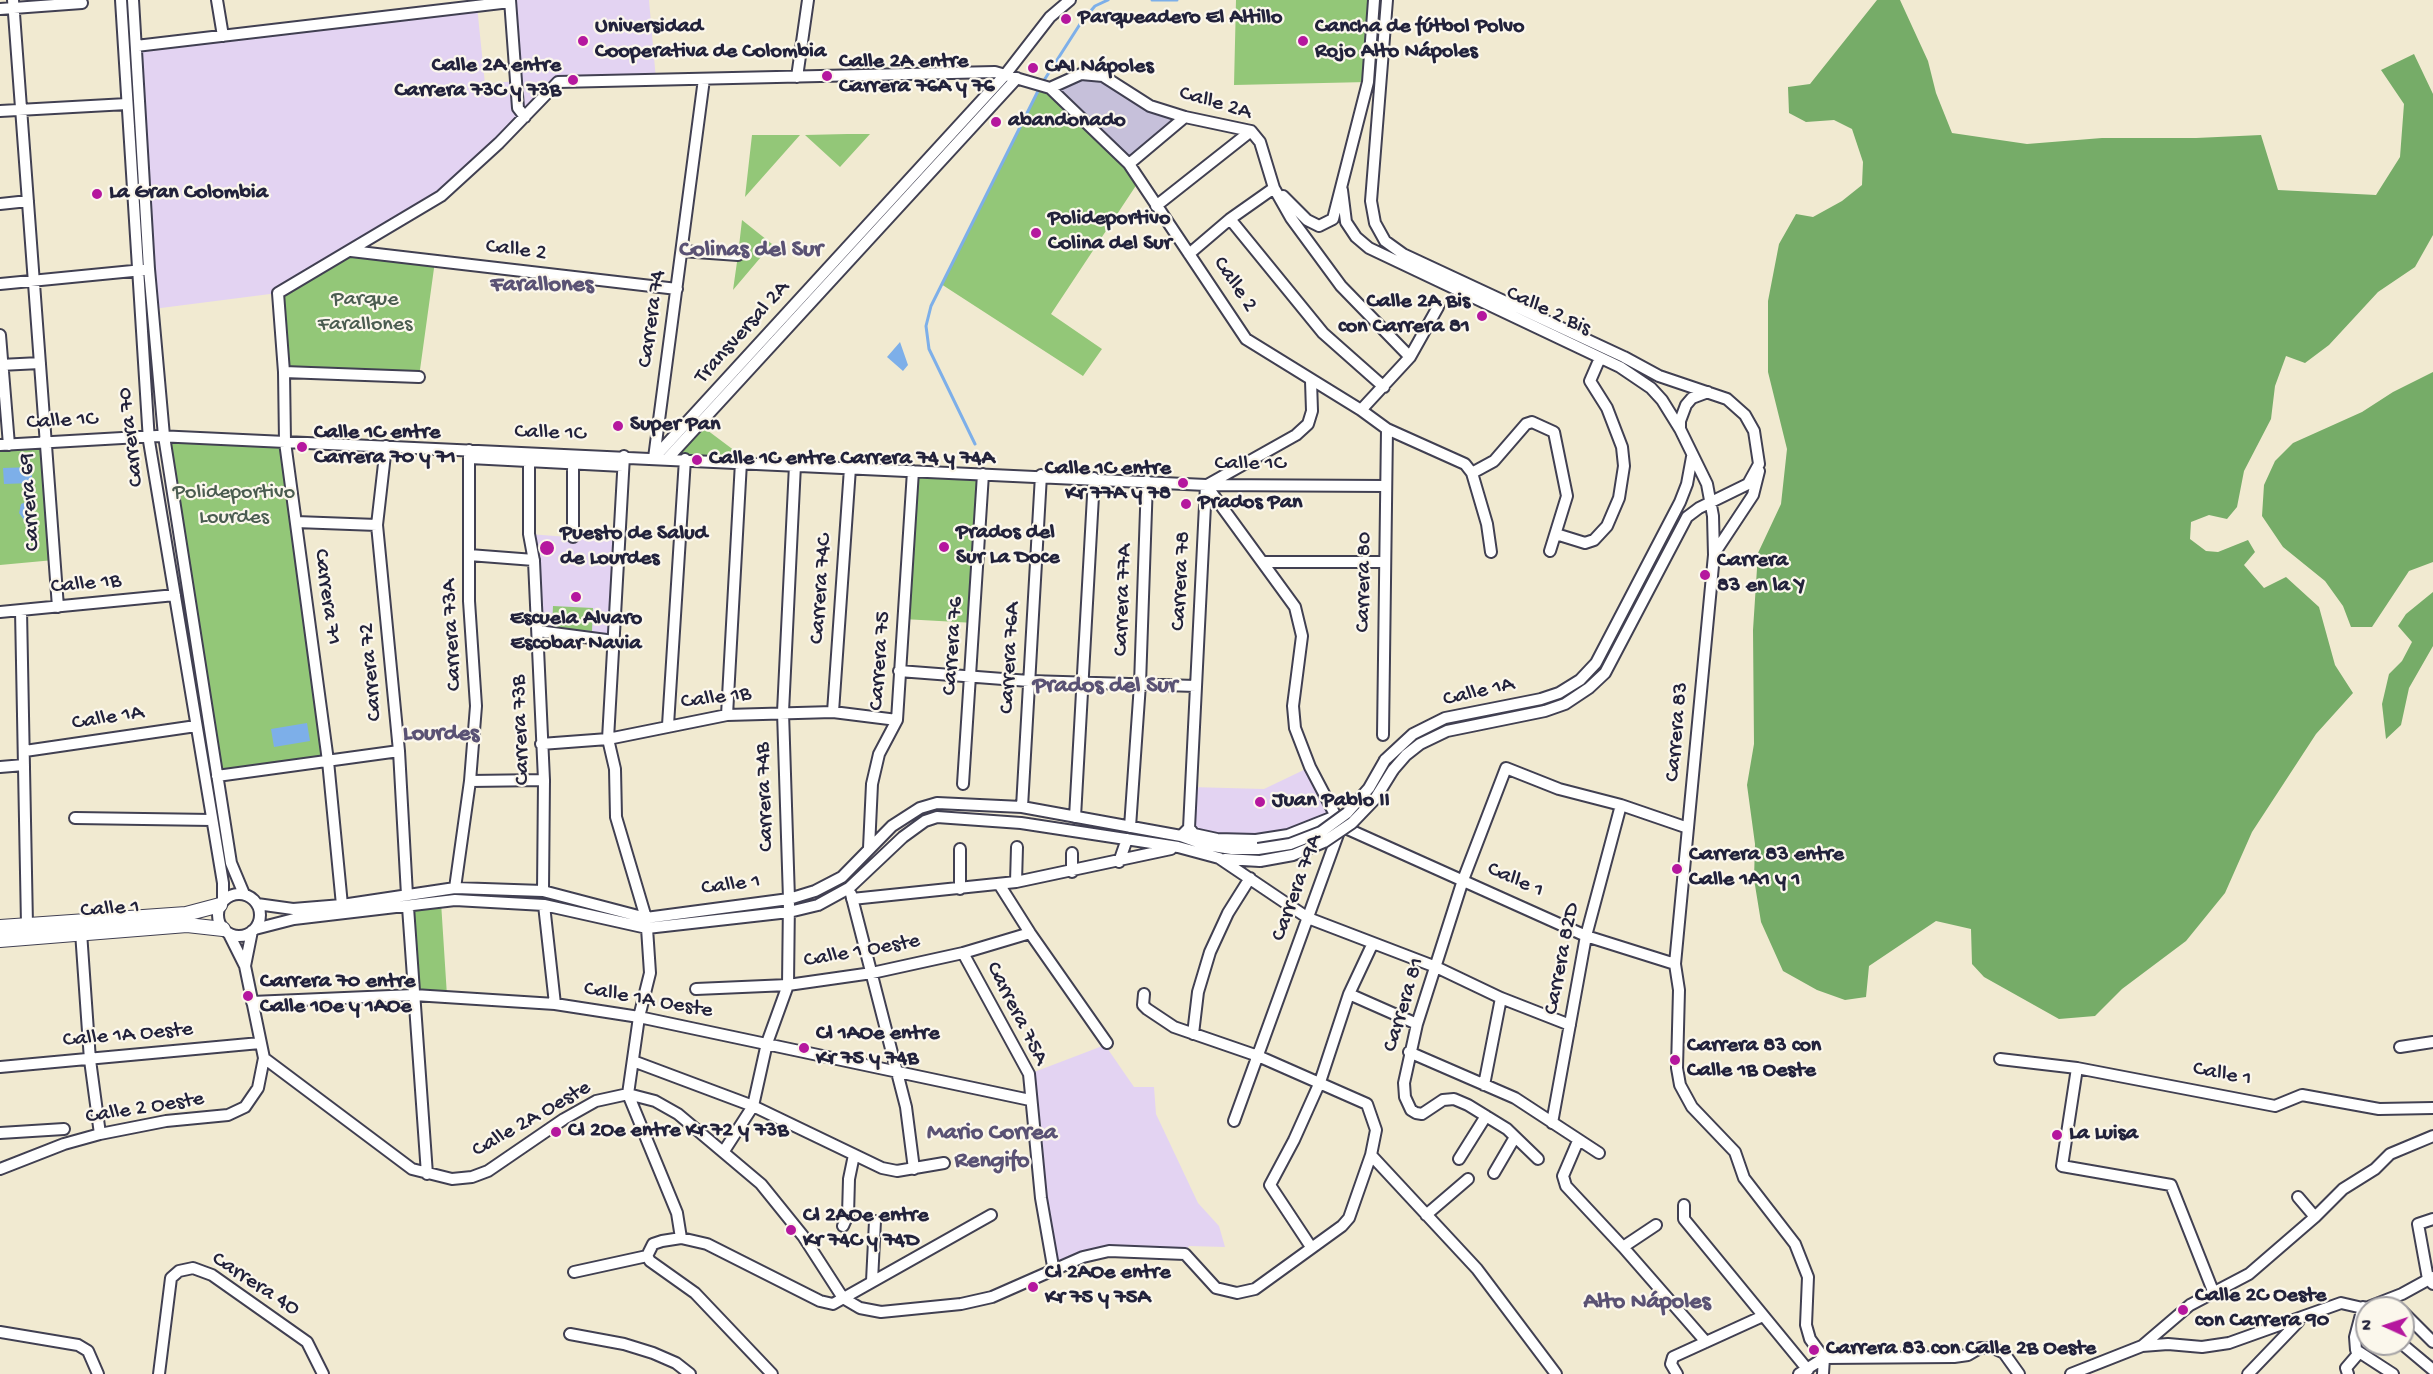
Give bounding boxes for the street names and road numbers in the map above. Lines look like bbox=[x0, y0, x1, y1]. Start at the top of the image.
street label: Calle 2A bbox=[1176, 81, 1254, 127]
street label: Calle 2 bbox=[484, 234, 548, 268]
street label: Calle 2 bbox=[1206, 252, 1262, 318]
street label: Carrera 74 bbox=[633, 269, 673, 369]
street label: Transversal 2A bbox=[690, 276, 796, 390]
street label: Calle 2 Bis bbox=[1501, 281, 1595, 343]
street label: Carrera 70 bbox=[113, 386, 151, 488]
street label: Calle 1C bbox=[26, 407, 98, 437]
street label: Calle 1C bbox=[514, 420, 586, 448]
street label: Carrera 69 bbox=[14, 452, 48, 552]
street label: Calle 1C bbox=[1214, 452, 1286, 478]
street label: Carrera 78 bbox=[1166, 530, 1198, 632]
street label: Carrera 80 bbox=[1351, 531, 1379, 633]
street label: Carrera 74C bbox=[805, 533, 839, 645]
street label: Carrera 77A bbox=[1109, 544, 1139, 656]
street label: Carrera 71 bbox=[306, 547, 346, 647]
street label: Calle 1B bbox=[50, 569, 122, 601]
street label: Carrera 73A bbox=[437, 578, 469, 692]
street label: Carrera 76 bbox=[937, 596, 971, 696]
street label: Carrera 76A bbox=[995, 601, 1027, 715]
street label: Carrera 75 bbox=[864, 611, 898, 711]
street label: Carrera 72 bbox=[355, 622, 389, 722]
street label: Calle 1A bbox=[1441, 672, 1517, 714]
street label: Carrera 73B bbox=[507, 674, 537, 786]
street label: Carrera 83 bbox=[1661, 681, 1695, 783]
street label: Calle 1B bbox=[679, 682, 753, 716]
street label: Calle 1A bbox=[70, 700, 146, 738]
street label: Carrera 74B bbox=[751, 742, 781, 852]
street label: Carrera 79A bbox=[1266, 831, 1330, 945]
street label: Calle 1 bbox=[1483, 857, 1547, 905]
street label: Calle 1 bbox=[700, 869, 762, 903]
street label: Calle 1 bbox=[80, 895, 140, 925]
street label: Carrera 82D bbox=[1539, 901, 1587, 1017]
street label: Calle 1 Oeste bbox=[802, 929, 922, 975]
street label: Carrera 81 bbox=[1378, 955, 1432, 1055]
street label: Carrera 75A bbox=[979, 958, 1053, 1070]
street label: Calle 1A Oeste bbox=[581, 977, 715, 1025]
street label: Calle 1A Oeste bbox=[62, 1017, 194, 1055]
street label: Calle 1 bbox=[2190, 1056, 2254, 1094]
street label: Calle 2A Oeste bbox=[468, 1075, 596, 1165]
street label: Calle 2 Oeste bbox=[84, 1087, 206, 1131]
street label: Carrera 4O bbox=[206, 1247, 304, 1323]

